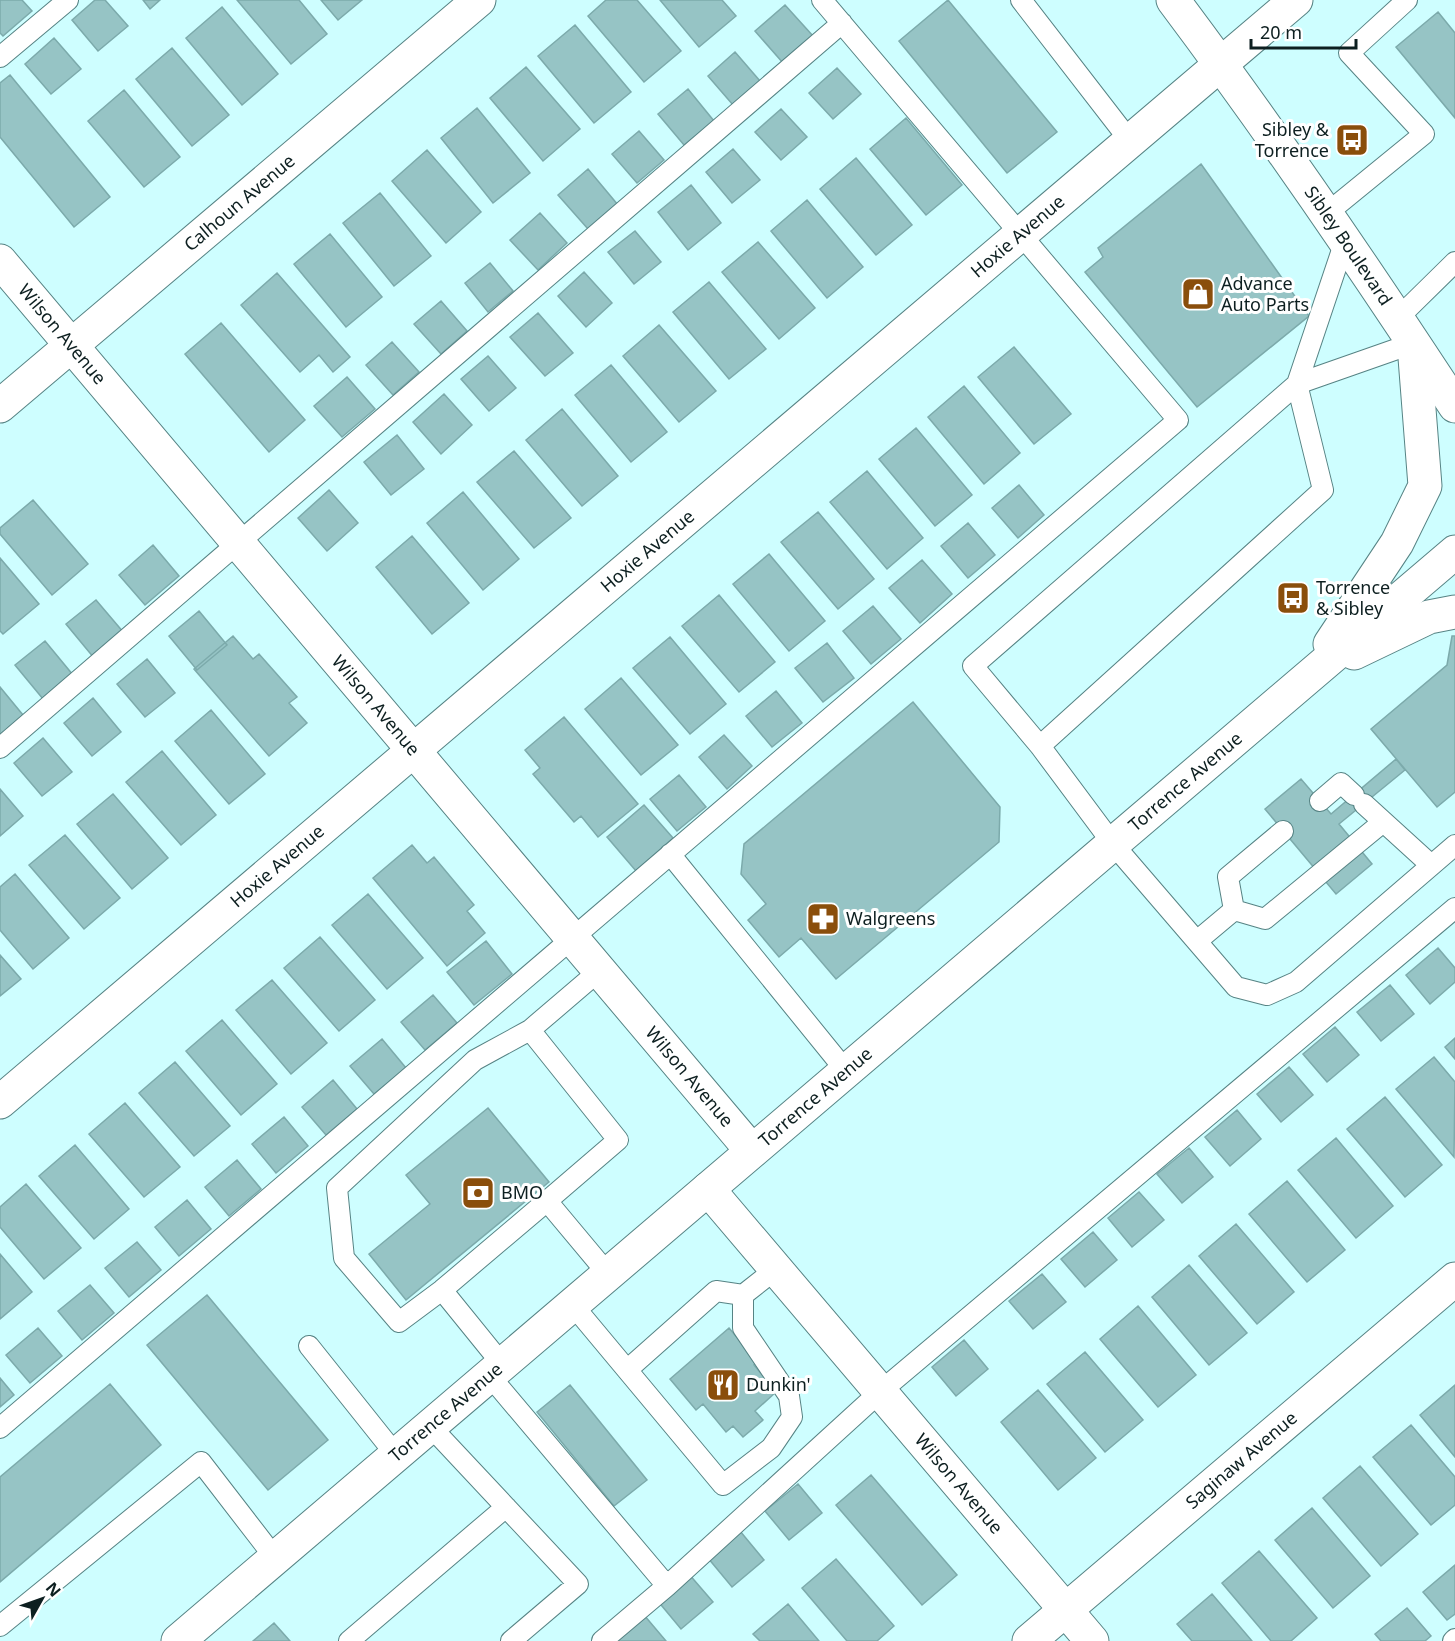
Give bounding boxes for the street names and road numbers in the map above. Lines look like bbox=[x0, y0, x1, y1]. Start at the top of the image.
street label: Calhoun Avenue bbox=[178, 148, 299, 256]
street label: Sibley Boulevard bbox=[1300, 181, 1398, 310]
street label: Hoxie Avenue bbox=[965, 189, 1069, 283]
street label: Wilson Avenue bbox=[13, 278, 112, 389]
street label: Hoxie Avenue bbox=[595, 504, 699, 597]
street label: Wilson Avenue bbox=[327, 650, 426, 760]
street label: Torrence Avenue bbox=[1123, 726, 1247, 836]
street label: Hoxie Avenue bbox=[225, 819, 329, 912]
street label: Wilson Avenue bbox=[641, 1021, 739, 1131]
street label: Torrence Avenue bbox=[753, 1041, 877, 1152]
street label: Torrence Avenue bbox=[383, 1357, 507, 1467]
street label: Saginaw Avenue bbox=[1180, 1405, 1302, 1514]
street label: Wilson Avenue bbox=[910, 1428, 1009, 1539]

